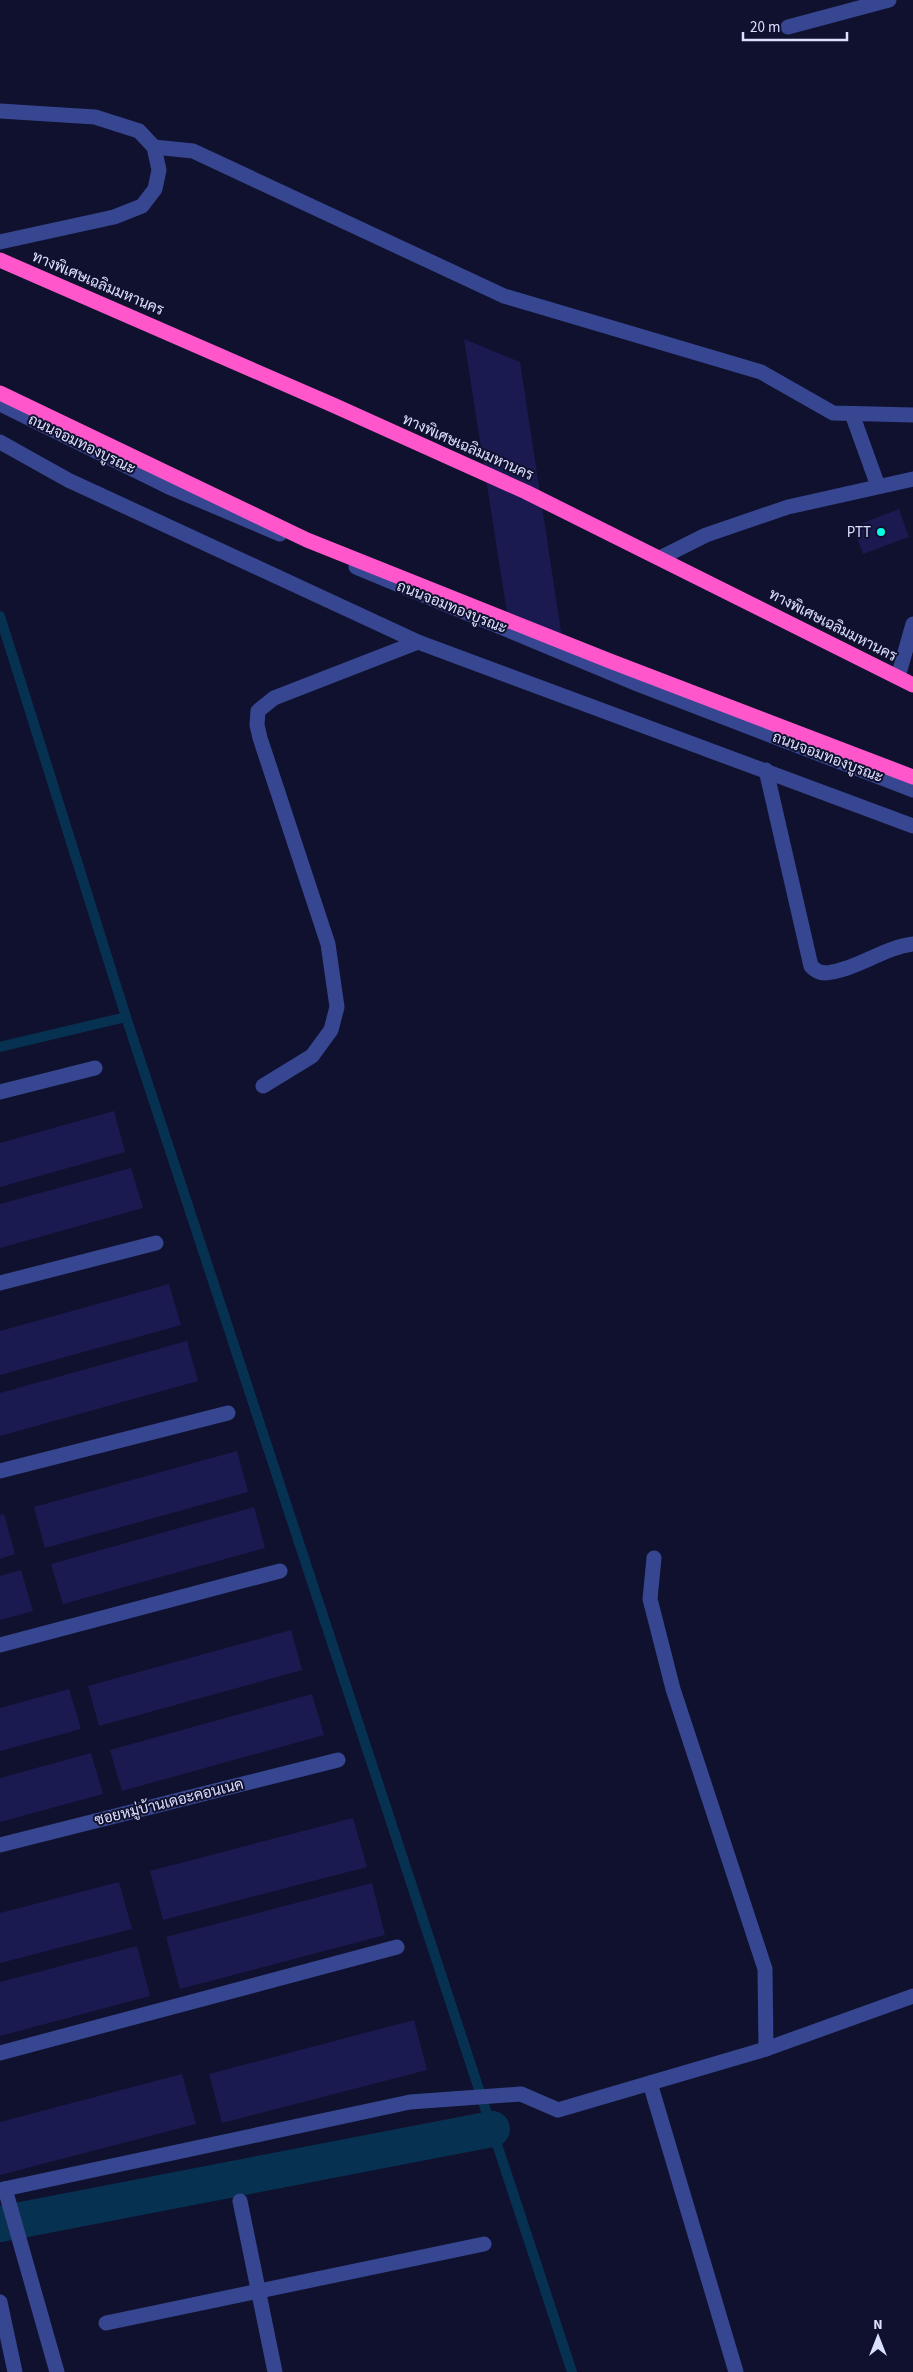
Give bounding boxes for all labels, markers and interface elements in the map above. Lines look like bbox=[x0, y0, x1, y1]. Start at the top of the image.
scale bar bbox=[743, 10, 847, 42]
text: 20 m bbox=[750, 17, 780, 38]
street label: ทางพิเศษเฉลิมมหานคร bbox=[29, 246, 167, 321]
street label: ถนนจอมทองบูรณะ bbox=[25, 409, 139, 480]
street label: ทางพิเศษเฉลิมมหานคร bbox=[399, 409, 537, 486]
place label: PTT bbox=[847, 522, 871, 543]
marker: PTT bbox=[875, 526, 887, 538]
street label: ถนนจอมทองบูรณะ bbox=[394, 576, 510, 639]
street label: ทางพิเศษเฉลิมมหานคร bbox=[765, 584, 901, 667]
street label: ถนนจอมทองบูรณะ bbox=[769, 727, 886, 788]
street label: ซอยหมู่บ้านเดอะคอนเนค bbox=[92, 1774, 246, 1831]
north arrow bbox=[853, 2312, 903, 2362]
text: N bbox=[873, 2315, 883, 2335]

